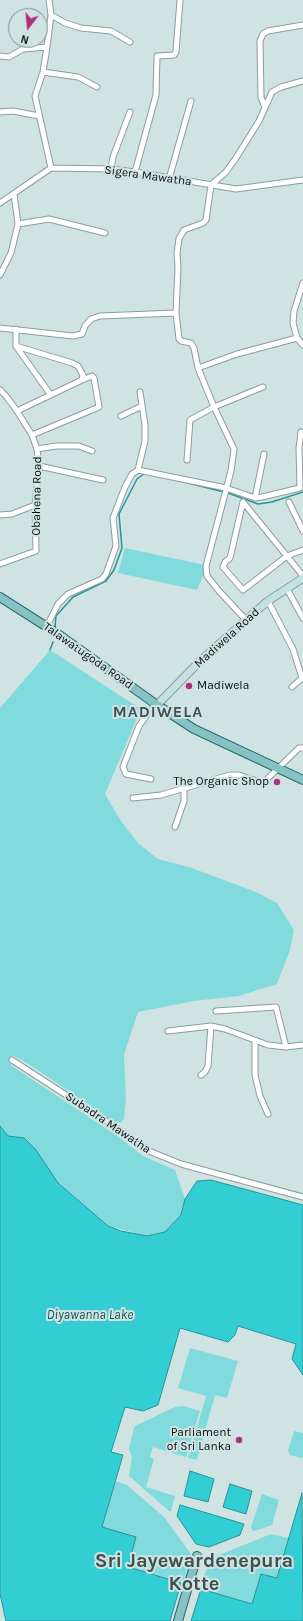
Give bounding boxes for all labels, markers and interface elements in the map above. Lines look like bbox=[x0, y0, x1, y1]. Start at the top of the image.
north arrow bbox=[8, 8, 48, 48]
text: N bbox=[19, 32, 30, 46]
street label: Sigera Mawatha bbox=[103, 163, 193, 189]
street label: Obahena Road bbox=[29, 456, 45, 536]
street label: Madiwela Road bbox=[191, 605, 263, 671]
street label: Talawatugoda Road bbox=[40, 620, 136, 692]
place label: Madiwela bbox=[197, 679, 249, 693]
marker: Madiwela bbox=[184, 681, 194, 691]
district label: MADIWELA bbox=[113, 702, 203, 722]
place label: The Organic Shop bbox=[174, 775, 269, 789]
marker: The Organic Shop bbox=[272, 777, 282, 787]
street label: Subadra Mawatha bbox=[63, 1089, 153, 1157]
water label: Diyawanna Lake bbox=[47, 1307, 133, 1323]
place label: Parliament of Sri Lanka bbox=[167, 1426, 231, 1454]
marker: Parliament of Sri Lanka bbox=[234, 1435, 244, 1445]
district label: Sri Jayewardenepura Kotte bbox=[95, 1549, 293, 1596]

